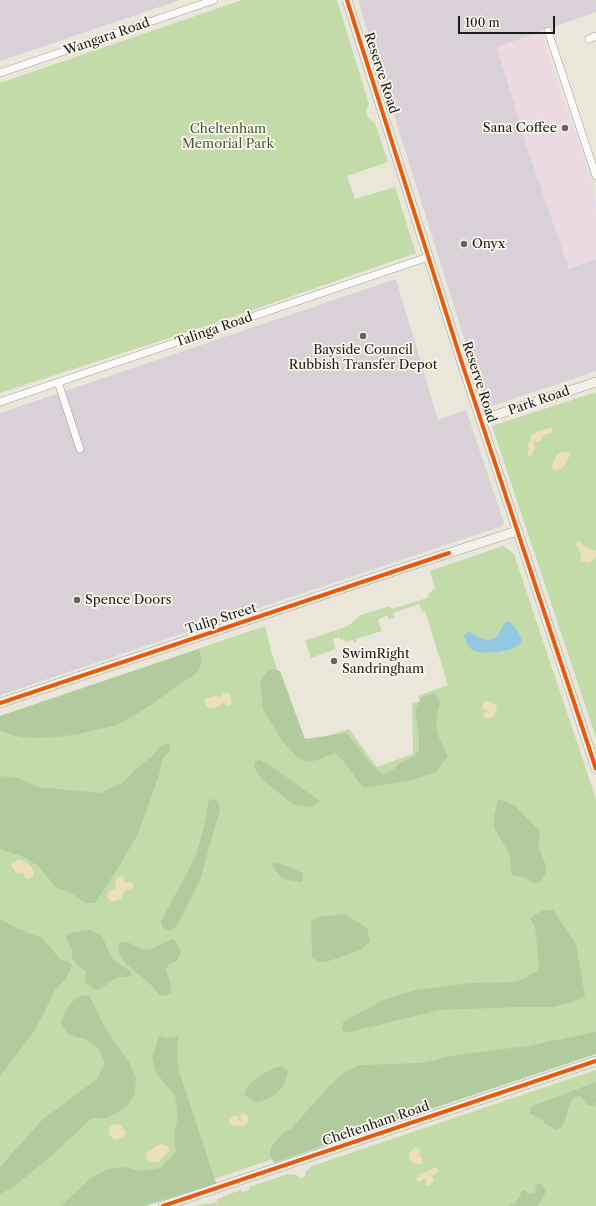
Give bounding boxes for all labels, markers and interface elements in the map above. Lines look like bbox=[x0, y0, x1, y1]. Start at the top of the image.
scale bar bbox=[460, 8, 557, 34]
street label: Wangara Road bbox=[62, 15, 152, 59]
text: 100 m bbox=[465, 15, 500, 30]
street label: Reserve Road bbox=[360, 30, 402, 116]
place label: Sana Coffee bbox=[483, 120, 557, 136]
park label: Cheltenham Memorial Park bbox=[182, 121, 274, 152]
marker: Sana Coffee bbox=[560, 123, 570, 133]
place label: Onyx bbox=[472, 236, 505, 252]
marker: Onyx bbox=[459, 239, 469, 249]
street label: Talinga Road bbox=[173, 310, 255, 350]
marker: Bayside Council Rubbish Transfer Depot bbox=[358, 331, 368, 341]
street label: Reserve Road bbox=[458, 339, 500, 425]
place label: Bayside Council Rubbish Transfer Depot bbox=[289, 342, 437, 373]
street label: Park Road bbox=[506, 383, 572, 419]
place label: Spence Doors bbox=[85, 592, 171, 608]
marker: Spence Doors bbox=[72, 595, 82, 605]
street label: Tulip Street bbox=[184, 600, 258, 638]
place label: SwimRight Sandringham bbox=[342, 646, 424, 677]
marker: SwimRight Sandringham bbox=[329, 656, 339, 666]
street label: Cheltenham Road bbox=[320, 1098, 432, 1150]

